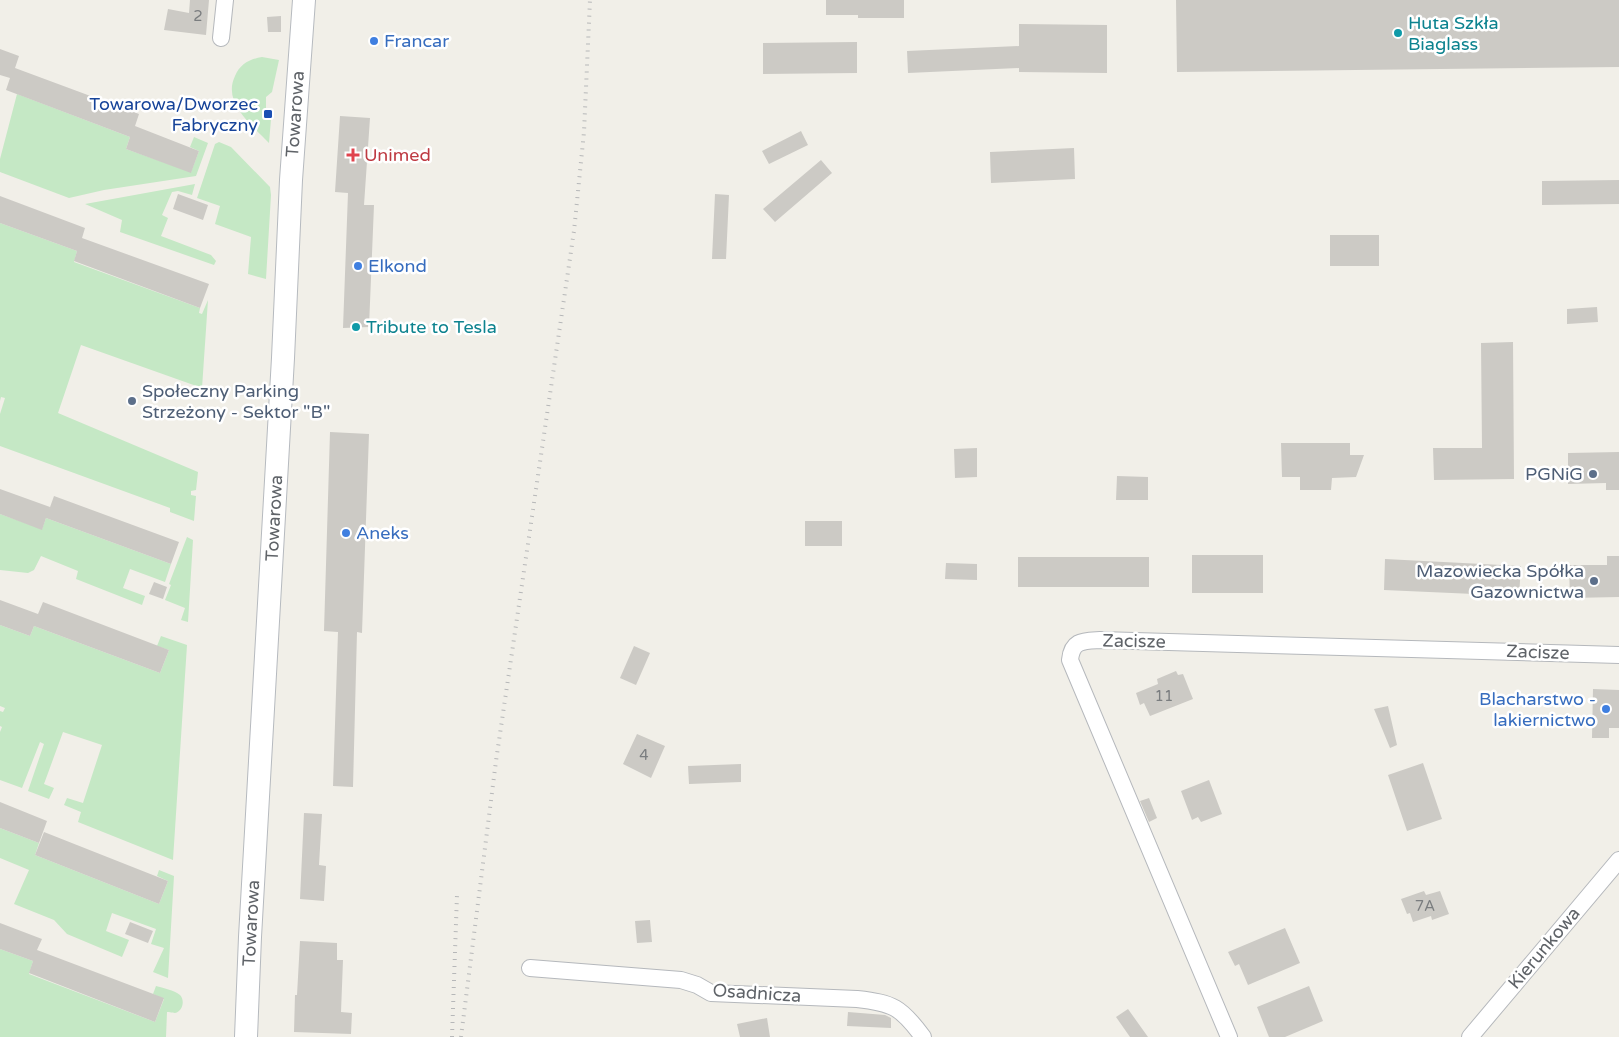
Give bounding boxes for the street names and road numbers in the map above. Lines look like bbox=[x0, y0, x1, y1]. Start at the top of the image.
street label: Towarowa bbox=[281, 70, 309, 158]
street label: Towarowa bbox=[261, 474, 287, 562]
street label: Zacisze bbox=[1102, 629, 1166, 653]
street label: Zacisze bbox=[1506, 640, 1570, 664]
street label: Towarowa bbox=[238, 879, 264, 967]
street label: Kierunkowa bbox=[1503, 903, 1585, 993]
street label: Osadnicza bbox=[712, 979, 802, 1007]

